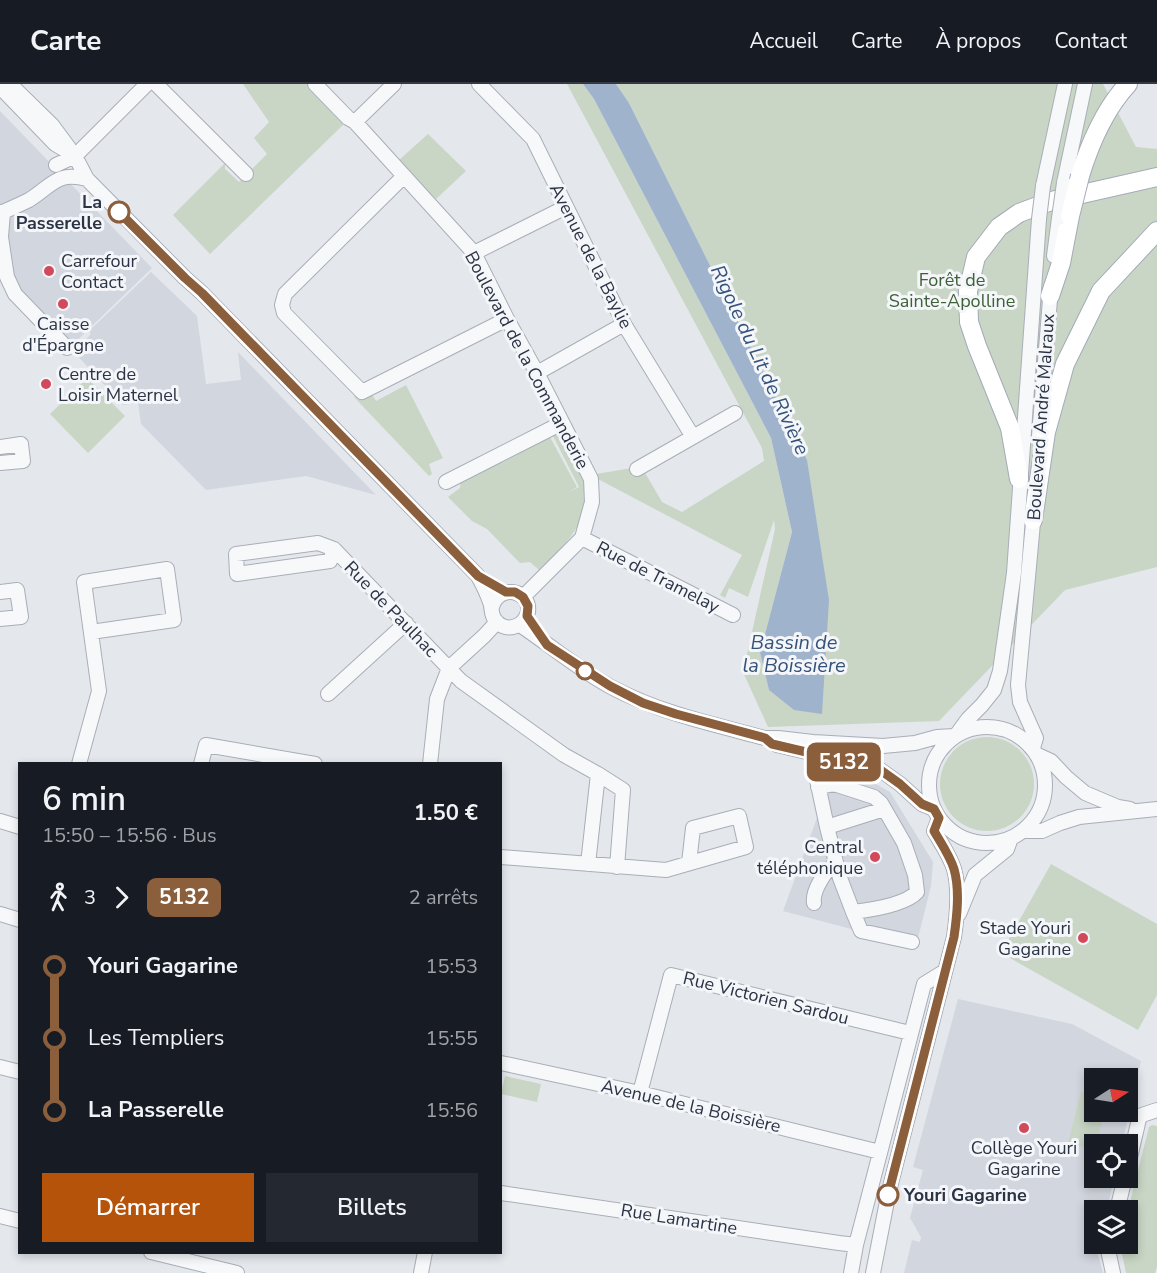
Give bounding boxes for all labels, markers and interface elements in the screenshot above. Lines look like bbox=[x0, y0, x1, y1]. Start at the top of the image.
text: Carte bbox=[30, 22, 101, 60]
text: Accueil bbox=[749, 27, 818, 55]
text: Carte bbox=[851, 27, 902, 55]
text: À propos bbox=[935, 27, 1021, 55]
text: Contact bbox=[1054, 27, 1127, 55]
street label: Avenue de la Baylie bbox=[544, 179, 638, 333]
place label: La Passerelle bbox=[16, 190, 102, 235]
marker: La Passerelle bbox=[108, 201, 130, 223]
street label: Boulevard de la Commanderie bbox=[459, 247, 595, 473]
place label: Carrefour Contact bbox=[61, 249, 138, 294]
water label: Rigole du Lit de Rivière bbox=[704, 261, 816, 460]
marker: Carrefour Contact bbox=[42, 264, 56, 278]
park label: Forêt de Sainte-Apolline bbox=[889, 268, 1015, 313]
marker: Caisse d'Épargne bbox=[56, 297, 70, 311]
place label: Caisse d'Épargne bbox=[22, 312, 104, 357]
street label: Boulevard André Malraux bbox=[1022, 312, 1060, 521]
place label: Centre de Loisir Maternel bbox=[58, 362, 179, 407]
marker: Centre de Loisir Maternel bbox=[39, 377, 53, 391]
street label: Rue de Tramelay bbox=[592, 536, 724, 619]
street label: Rue de Paulhac bbox=[339, 556, 443, 662]
water label: Bassin de la Boissière bbox=[742, 629, 846, 679]
unlabelled marker bbox=[576, 662, 594, 680]
line badge: 5132 bbox=[802, 742, 886, 782]
text: 5132 bbox=[819, 748, 869, 776]
text: 6 min bbox=[42, 777, 126, 822]
text: 1.50 € bbox=[414, 798, 478, 828]
text: 15:50 – 15:56 · Bus bbox=[42, 822, 217, 849]
place label: Central téléphonique bbox=[757, 835, 864, 880]
marker: Central téléphonique bbox=[868, 850, 882, 864]
icon: walk bbox=[42, 881, 75, 914]
icon: forward bbox=[105, 881, 138, 914]
text: 5132 bbox=[159, 883, 209, 911]
text: 3 bbox=[84, 884, 96, 911]
text: 2 arrêts bbox=[409, 884, 478, 911]
place label: Stade Youri Gagarine bbox=[979, 916, 1071, 961]
marker: Stade Youri Gagarine bbox=[1076, 931, 1090, 945]
text: Youri Gagarine bbox=[88, 951, 238, 981]
text: 15:53 bbox=[425, 953, 478, 980]
street label: Rue Victorien Sardou bbox=[681, 966, 851, 1030]
text: Les Templiers bbox=[88, 1023, 224, 1053]
text: 15:55 bbox=[425, 1025, 478, 1052]
north arrow bbox=[1084, 1068, 1138, 1122]
map controls bbox=[1084, 1068, 1138, 1254]
street label: Avenue de la Boissière bbox=[599, 1074, 783, 1138]
text: La Passerelle bbox=[88, 1095, 224, 1125]
text: 15:56 bbox=[425, 1097, 478, 1124]
marker: Collège Youri Gagarine bbox=[1017, 1121, 1031, 1135]
button: locate bbox=[1084, 1134, 1138, 1188]
place label: Collège Youri Gagarine bbox=[971, 1136, 1077, 1181]
button: Démarrer bbox=[42, 1173, 254, 1242]
button: Billets bbox=[266, 1173, 478, 1242]
place label: Youri Gagarine bbox=[903, 1183, 1027, 1207]
marker: Youri Gagarine bbox=[877, 1184, 899, 1206]
street label: Rue Lamartine bbox=[619, 1198, 739, 1240]
button: layers bbox=[1084, 1200, 1138, 1254]

